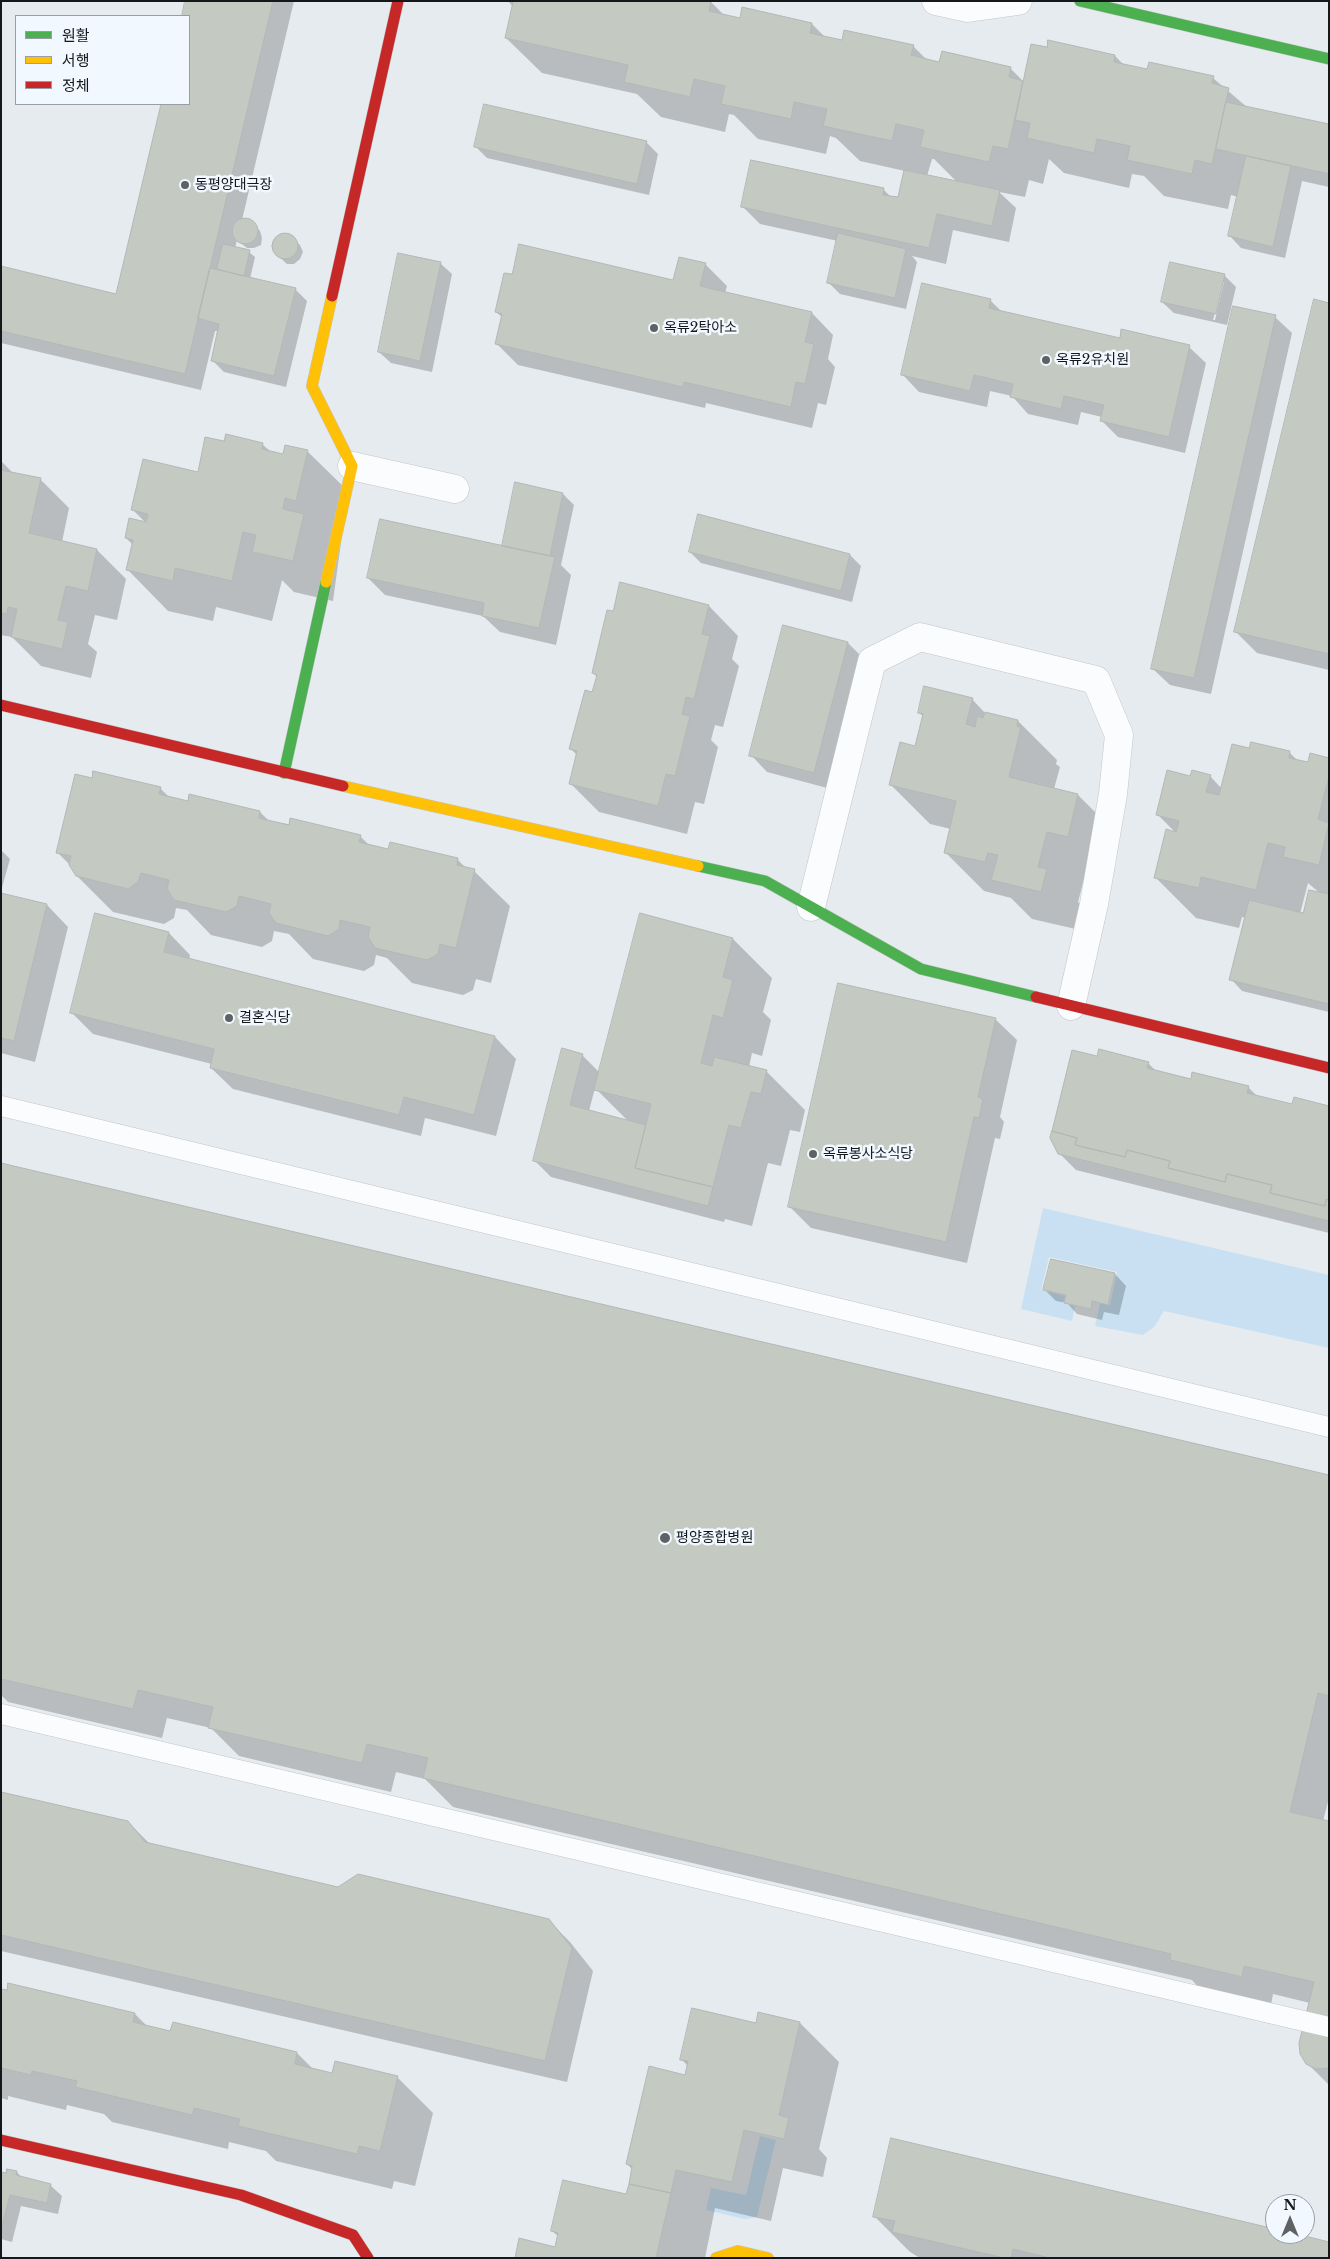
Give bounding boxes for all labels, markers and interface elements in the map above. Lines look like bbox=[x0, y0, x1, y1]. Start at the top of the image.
legend bbox=[15, 15, 190, 105]
text: 원활 bbox=[62, 26, 90, 45]
text: 서행 bbox=[62, 51, 90, 70]
text: 정체 bbox=[62, 76, 90, 95]
place label: 동평양대극장 bbox=[195, 177, 272, 193]
marker: 동평양대극장 bbox=[179, 179, 191, 191]
place label: 옥류2탁아소 bbox=[664, 320, 737, 336]
marker: 옥류2탁아소 bbox=[648, 322, 660, 334]
place label: 옥류2유치원 bbox=[1056, 352, 1129, 368]
marker: 옥류2유치원 bbox=[1040, 354, 1052, 366]
place label: 결혼식당 bbox=[239, 1010, 291, 1026]
marker: 결혼식당 bbox=[223, 1012, 235, 1024]
place label: 옥류봉사소식당 bbox=[823, 1146, 913, 1162]
marker: 옥류봉사소식당 bbox=[807, 1148, 819, 1160]
place label: 평양종합병원 bbox=[676, 1530, 753, 1546]
marker: 평양종합병원 bbox=[658, 1531, 672, 1545]
north arrow bbox=[1265, 2194, 1315, 2244]
text: N bbox=[1283, 2196, 1297, 2214]

